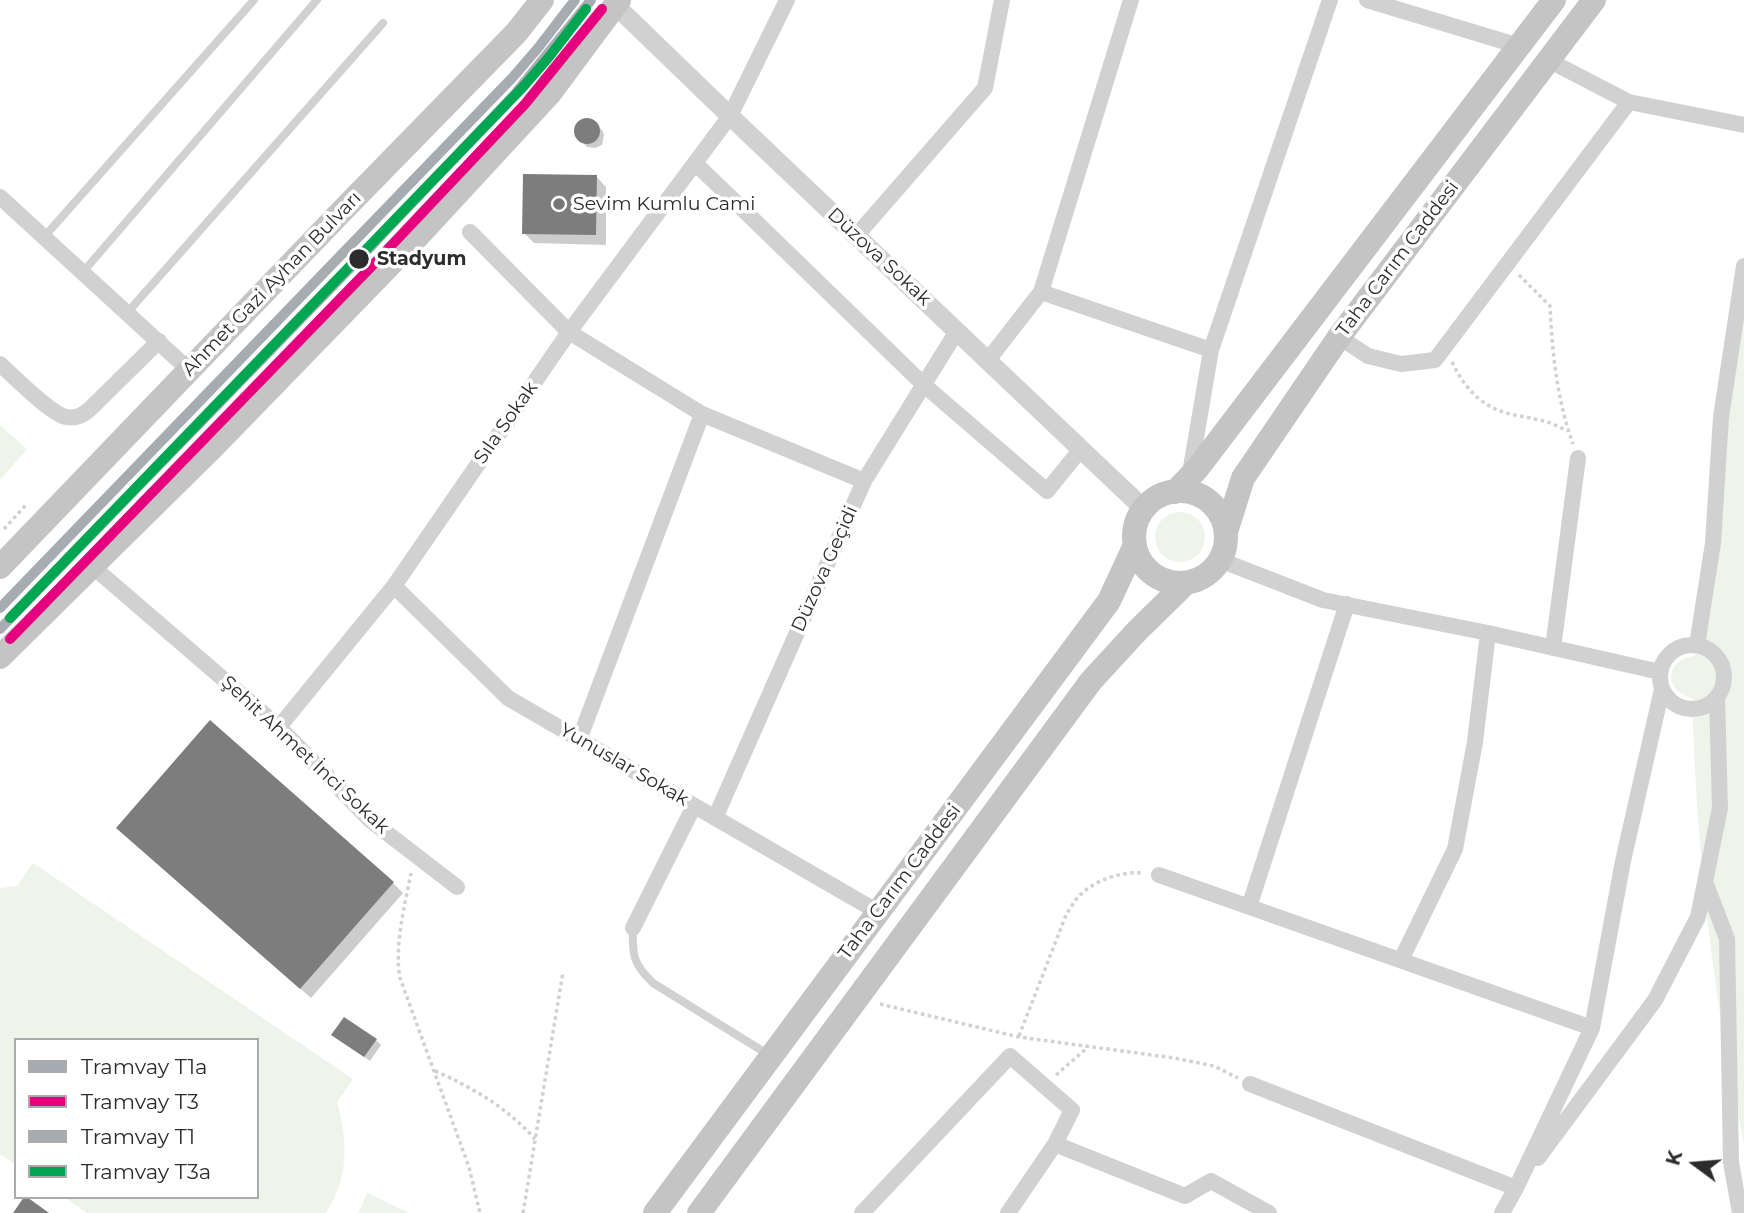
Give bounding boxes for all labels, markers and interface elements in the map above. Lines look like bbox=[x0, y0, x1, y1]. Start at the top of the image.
street label: Taha Carım Caddesi bbox=[1332, 177, 1464, 341]
street label: Ahmet Gazi Ayhan Bulvarı bbox=[178, 187, 366, 381]
place label: Sevim Kumlu Cami bbox=[573, 193, 755, 215]
marker: Sevim Kumlu Cami bbox=[551, 196, 567, 212]
street label: Düzova Sokak bbox=[823, 203, 935, 311]
marker: Stadyum bbox=[347, 247, 371, 271]
place label: Stadyum bbox=[377, 248, 466, 270]
street label: Sıla Sokak bbox=[469, 377, 543, 469]
street label: Düzova Geçidi bbox=[787, 502, 863, 636]
street label: Şehit Ahmet İnci Sokak bbox=[216, 671, 394, 839]
street label: Yunuslar Sokak bbox=[555, 719, 693, 811]
street label: Taha Carım Caddesi bbox=[834, 800, 966, 964]
legend bbox=[14, 1038, 259, 1199]
text: Tramvay T1a bbox=[81, 1054, 208, 1079]
text: Tramvay T3 bbox=[81, 1089, 199, 1114]
text: Tramvay T1 bbox=[81, 1124, 195, 1149]
north arrow bbox=[1660, 1129, 1730, 1199]
text: K bbox=[1661, 1148, 1687, 1168]
text: Tramvay T3a bbox=[81, 1159, 211, 1184]

